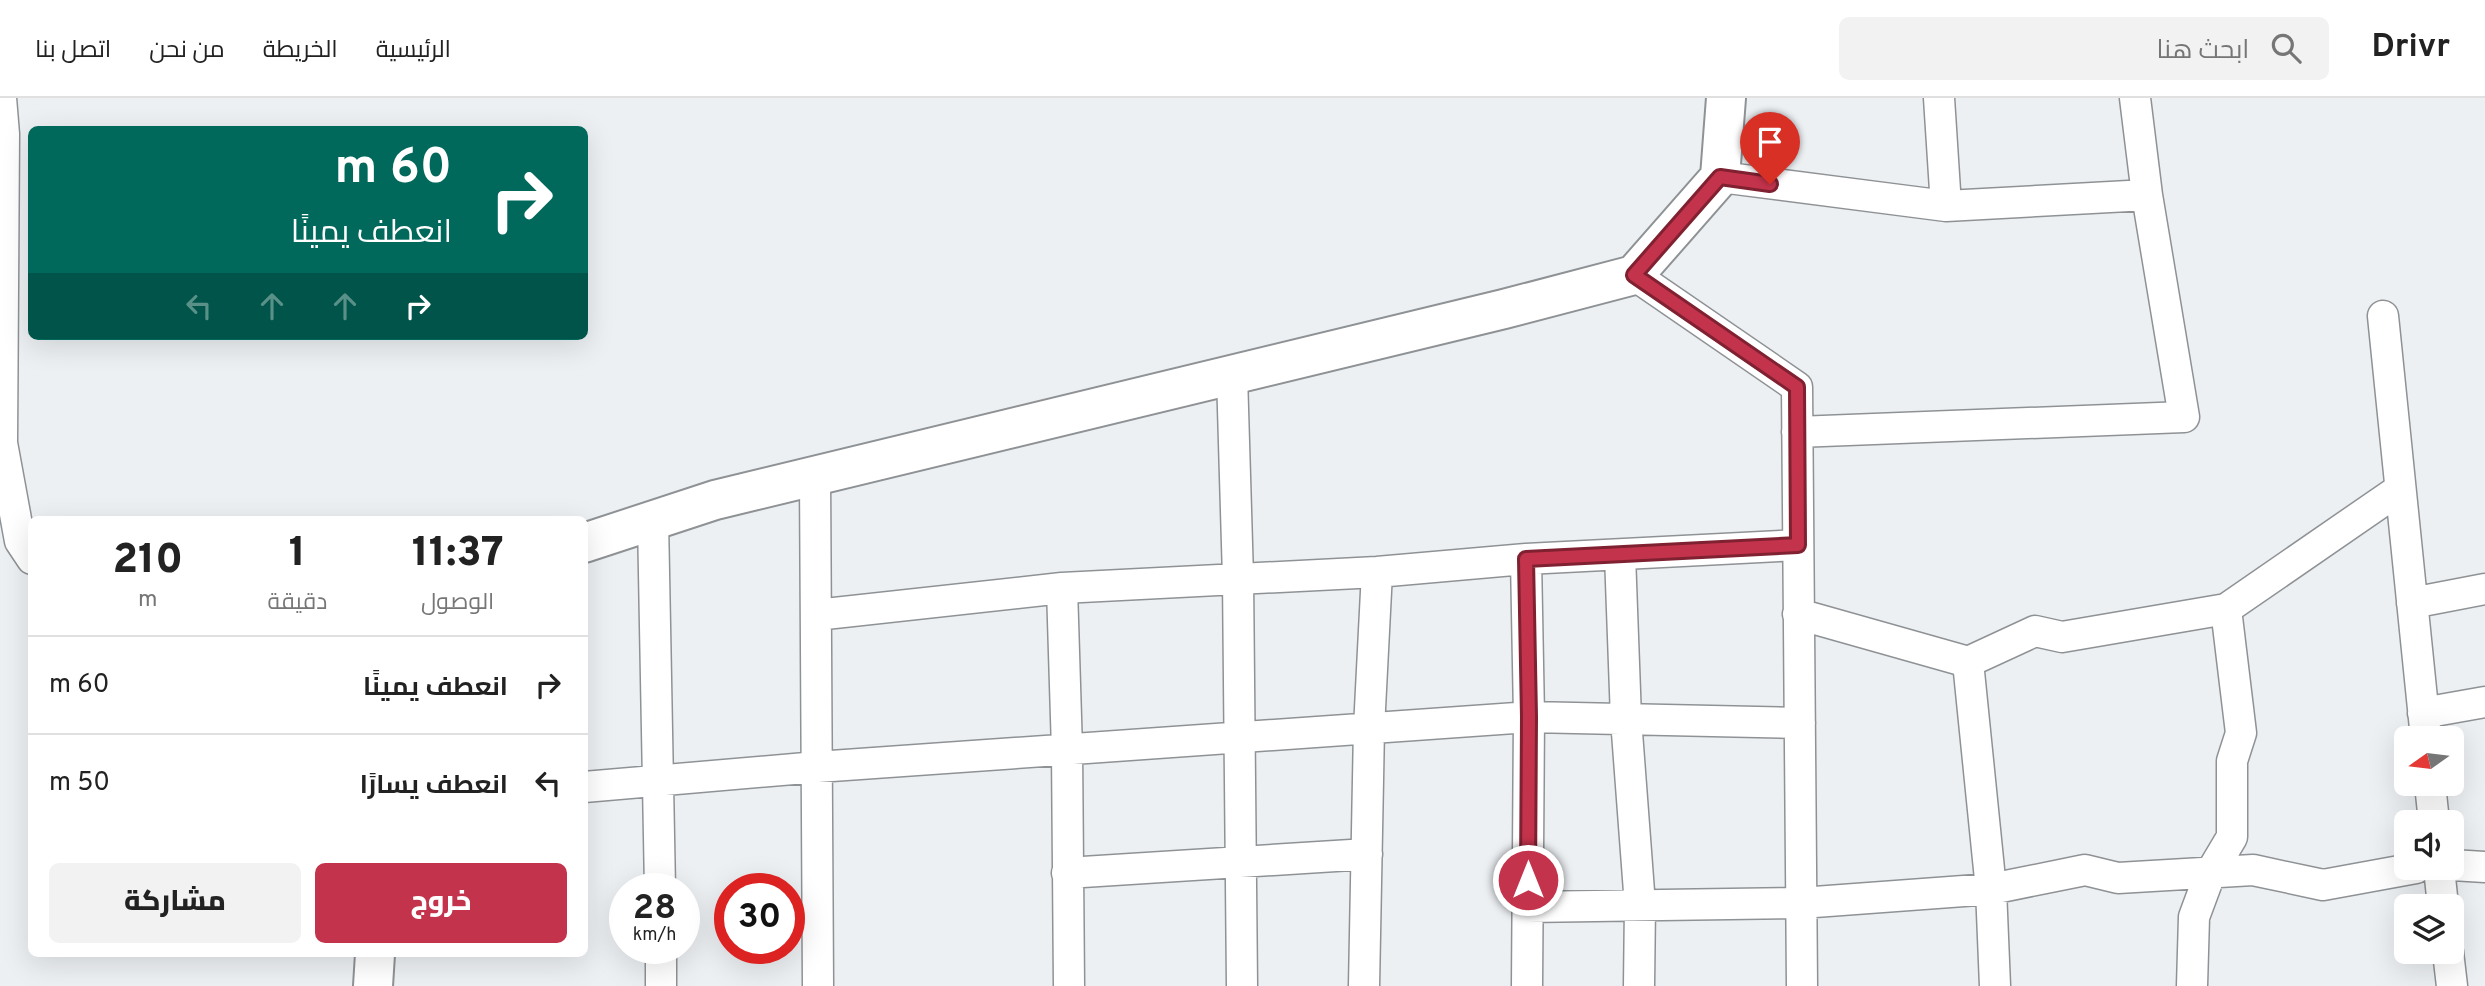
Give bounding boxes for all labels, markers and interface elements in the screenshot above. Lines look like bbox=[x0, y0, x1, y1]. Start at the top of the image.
search box bbox=[1839, 17, 2329, 80]
text: Drivr bbox=[2371, 27, 2450, 69]
icon: search bbox=[2267, 29, 2305, 67]
text: ابحث هنا bbox=[2156, 35, 2249, 68]
text: اتصل بنا bbox=[35, 36, 111, 66]
text: من نحن bbox=[149, 36, 225, 66]
text: الخريطة bbox=[263, 36, 338, 66]
text: الرئيسية bbox=[376, 36, 451, 66]
pin bbox=[1740, 112, 1800, 184]
icon: arrive bbox=[1751, 123, 1789, 161]
text: 60 m bbox=[334, 139, 452, 201]
icon: right bbox=[476, 154, 567, 245]
text: انعطف يمينًا bbox=[291, 214, 452, 254]
icon: left bbox=[180, 287, 218, 325]
icon: ahead bbox=[253, 287, 291, 325]
icon: ahead bbox=[326, 287, 364, 325]
icon: right bbox=[399, 287, 437, 325]
text: 1 bbox=[289, 528, 306, 581]
text: 11:37 bbox=[412, 528, 504, 581]
text: 210 bbox=[112, 535, 183, 588]
text: m bbox=[138, 586, 157, 615]
text: دقيقة bbox=[267, 589, 327, 618]
text: الوصول bbox=[421, 589, 494, 618]
icon: right bbox=[529, 666, 567, 704]
text: 60 m bbox=[49, 669, 109, 702]
text: انعطف يمينًا bbox=[363, 672, 508, 705]
north arrow bbox=[2394, 726, 2464, 796]
map controls bbox=[2394, 726, 2464, 964]
icon: left bbox=[529, 764, 567, 802]
text: 50 m bbox=[49, 767, 110, 800]
text: انعطف يسارًا bbox=[360, 770, 508, 803]
button: sound bbox=[2394, 810, 2464, 880]
position arrow bbox=[1491, 843, 1565, 917]
button: مشاركة bbox=[49, 863, 301, 943]
button: خروج bbox=[315, 863, 567, 943]
speed limit sign: 30 bbox=[714, 873, 805, 964]
text: 28 bbox=[633, 887, 676, 931]
button: layers bbox=[2394, 894, 2464, 964]
text: km/h bbox=[633, 924, 676, 947]

